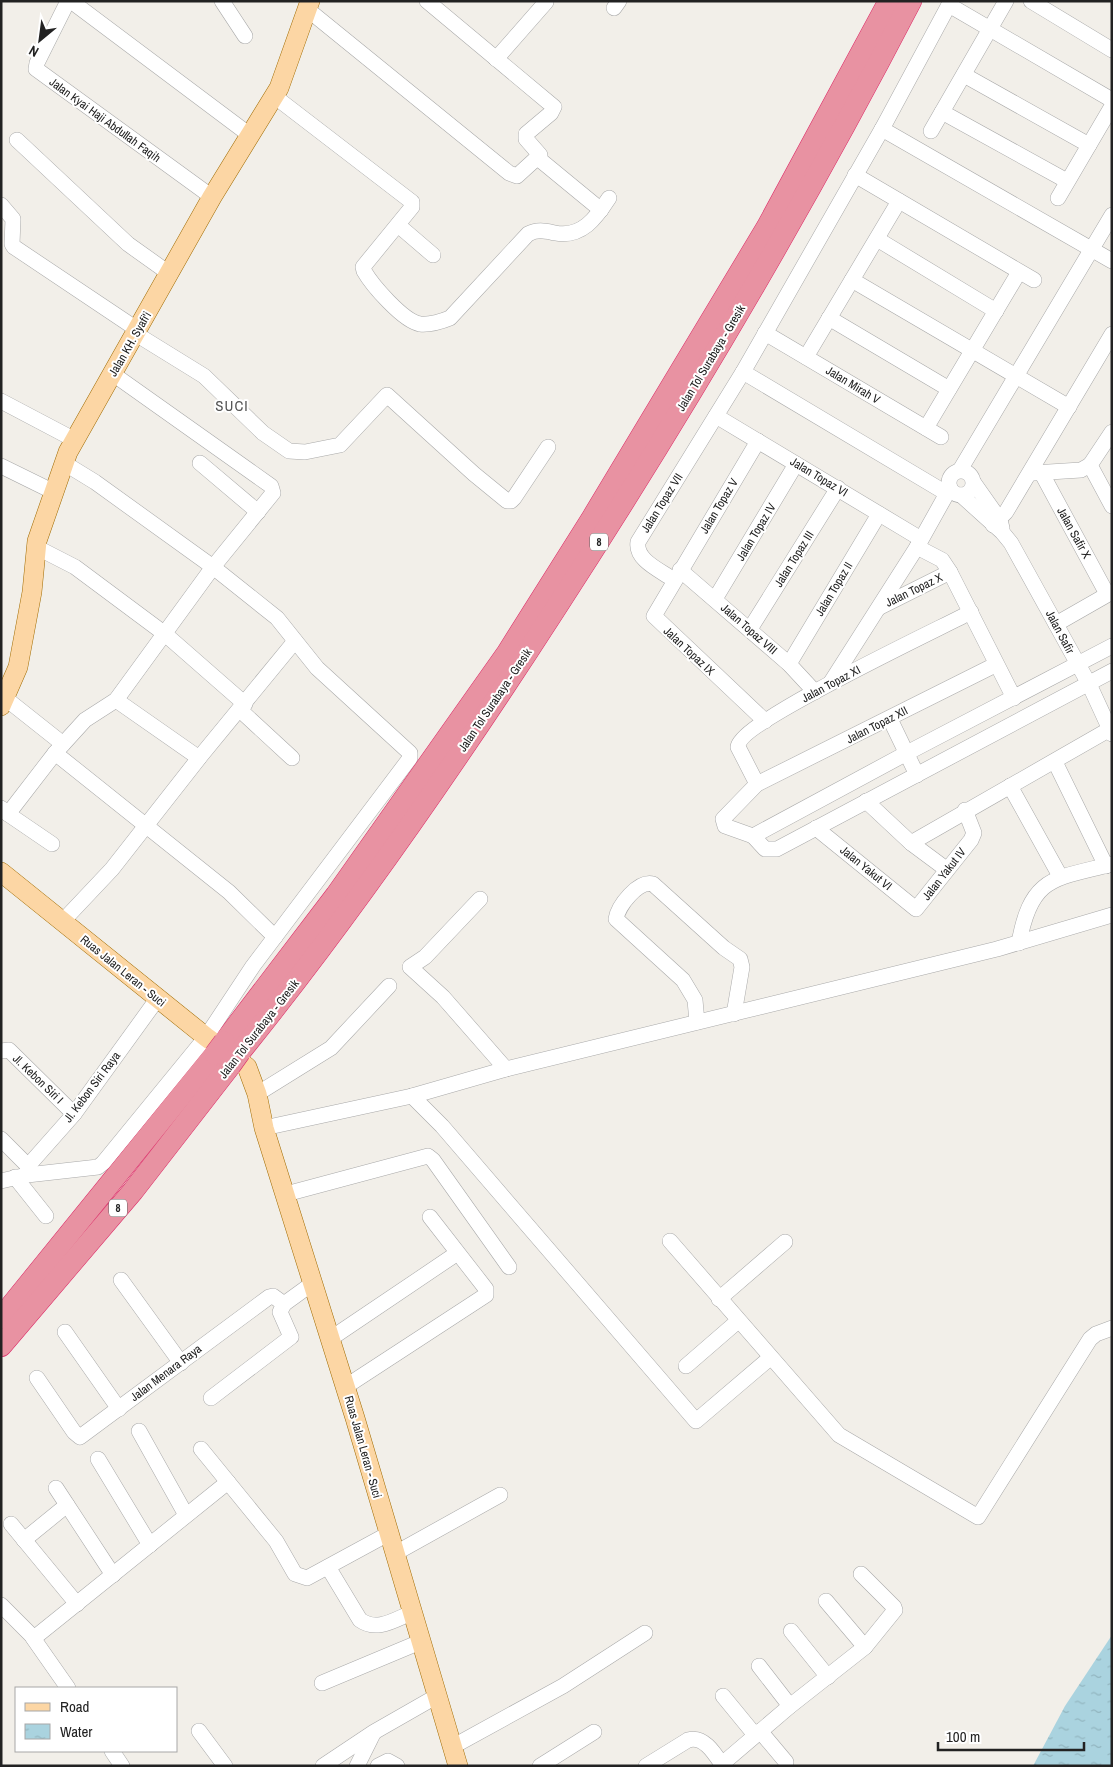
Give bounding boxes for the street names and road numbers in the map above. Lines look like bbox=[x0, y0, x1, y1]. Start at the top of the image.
street label: Jalan Kyai Haji Abdullah Faqih bbox=[46, 74, 164, 166]
street label: Jalan Tol Surabaya - Gresik bbox=[673, 302, 749, 414]
street label: Jalan KH. Syafi'i bbox=[105, 309, 155, 379]
street label: Jalan Mirah V bbox=[823, 363, 884, 408]
street label: Jalan Topaz VI bbox=[787, 454, 851, 500]
street label: Jalan Topaz VII bbox=[637, 470, 687, 536]
street label: Jalan Topaz V bbox=[696, 475, 742, 537]
street label: Jalan Topaz IV bbox=[733, 500, 780, 564]
street label: Jalan Safir X bbox=[1053, 504, 1095, 562]
street label: Jalan Topaz III bbox=[770, 528, 818, 590]
road number: 8 bbox=[590, 534, 608, 550]
street label: Jalan Topaz II bbox=[812, 559, 856, 619]
street label: Jalan Topaz X bbox=[883, 569, 946, 611]
street label: Jalan Topaz VIII bbox=[717, 600, 781, 658]
street label: Jalan Safir bbox=[1042, 607, 1078, 657]
street label: Jalan Topaz IX bbox=[660, 623, 718, 679]
street label: Jalan Tol Surabaya - Gresik bbox=[454, 645, 536, 755]
street label: Jalan Topaz XI bbox=[799, 662, 863, 706]
street label: Jalan Topaz XII bbox=[843, 703, 911, 747]
street label: Jalan Yakut VI bbox=[837, 842, 895, 894]
street label: Jalan Yakut IV bbox=[918, 844, 970, 904]
street label: Ruas Jalan Leran - Suci bbox=[77, 932, 169, 1010]
street label: Jalan Tol Surabaya - Gresik bbox=[215, 976, 303, 1082]
street label: Jl. Kebon Siri Raya bbox=[60, 1048, 124, 1126]
street label: Jl. Kebon Siri I bbox=[9, 1051, 67, 1107]
road number: 8 bbox=[109, 1200, 127, 1216]
street label: Jalan Menara Raya bbox=[127, 1341, 205, 1405]
street label: Ruas Jalan Leran - Suci bbox=[341, 1394, 385, 1500]

